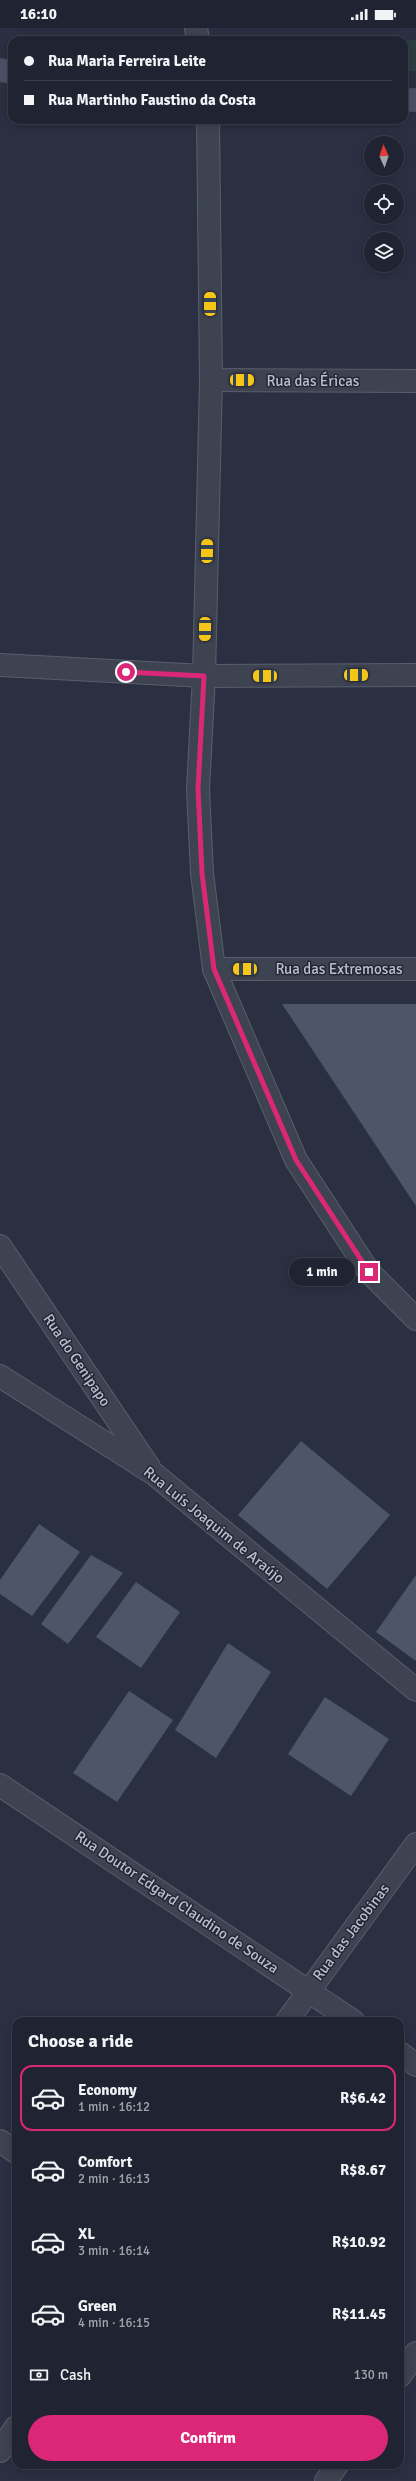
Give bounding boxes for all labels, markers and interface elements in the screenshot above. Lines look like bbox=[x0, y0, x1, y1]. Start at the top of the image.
text: 16:10 bbox=[20, 5, 57, 23]
text: Rua Maria Ferreira Leite bbox=[48, 52, 206, 70]
text: Rua Martinho Faustino da Costa bbox=[48, 91, 256, 109]
north arrow bbox=[364, 136, 404, 176]
map controls bbox=[364, 136, 404, 272]
button: locate bbox=[364, 184, 404, 224]
button: layers bbox=[364, 232, 404, 272]
car bbox=[204, 292, 216, 316]
street label: Rua das Éricas bbox=[267, 371, 360, 390]
car bbox=[230, 374, 254, 386]
car bbox=[201, 539, 213, 563]
car bbox=[199, 617, 211, 641]
route start bbox=[117, 663, 135, 681]
car bbox=[344, 669, 368, 681]
car bbox=[253, 670, 277, 682]
street label: Rua das Extremosas bbox=[275, 960, 403, 978]
car bbox=[233, 963, 257, 975]
callout: 1 min bbox=[289, 1258, 355, 1286]
route end bbox=[360, 1263, 378, 1281]
text: 1 min bbox=[306, 1264, 338, 1280]
street label: Rua do Genipapo bbox=[39, 1310, 115, 1410]
street label: Rua Luís Joaquim de Araújo bbox=[140, 1463, 288, 1587]
street label: Rua Doutor Edgard Claudino de Souza bbox=[72, 1827, 282, 1977]
street label: Rua das Jacobinas bbox=[309, 1880, 393, 1984]
text: Choose a ride bbox=[28, 2030, 133, 2052]
icon: car bbox=[30, 2080, 66, 2116]
text: Economy bbox=[78, 2081, 137, 2099]
text: R$6.42 bbox=[340, 2089, 386, 2107]
text: 1 min · 16:12 bbox=[78, 2099, 150, 2115]
icon: car bbox=[30, 2152, 66, 2188]
text: Comfort bbox=[78, 2153, 132, 2171]
text: R$8.67 bbox=[340, 2161, 386, 2179]
text: 2 min · 16:13 bbox=[78, 2171, 150, 2187]
icon: car bbox=[30, 2224, 66, 2260]
text: XL bbox=[78, 2225, 95, 2243]
text: R$10.92 bbox=[332, 2233, 386, 2251]
text: 3 min · 16:14 bbox=[78, 2243, 150, 2259]
icon: car bbox=[30, 2296, 66, 2332]
text: Green bbox=[78, 2297, 117, 2315]
text: R$11.45 bbox=[332, 2305, 386, 2323]
text: 4 min · 16:15 bbox=[78, 2315, 150, 2331]
icon: cash bbox=[28, 2364, 50, 2386]
text: Cash bbox=[60, 2366, 91, 2384]
text: 130 m bbox=[354, 2367, 388, 2383]
button: Confirm bbox=[28, 2415, 388, 2461]

